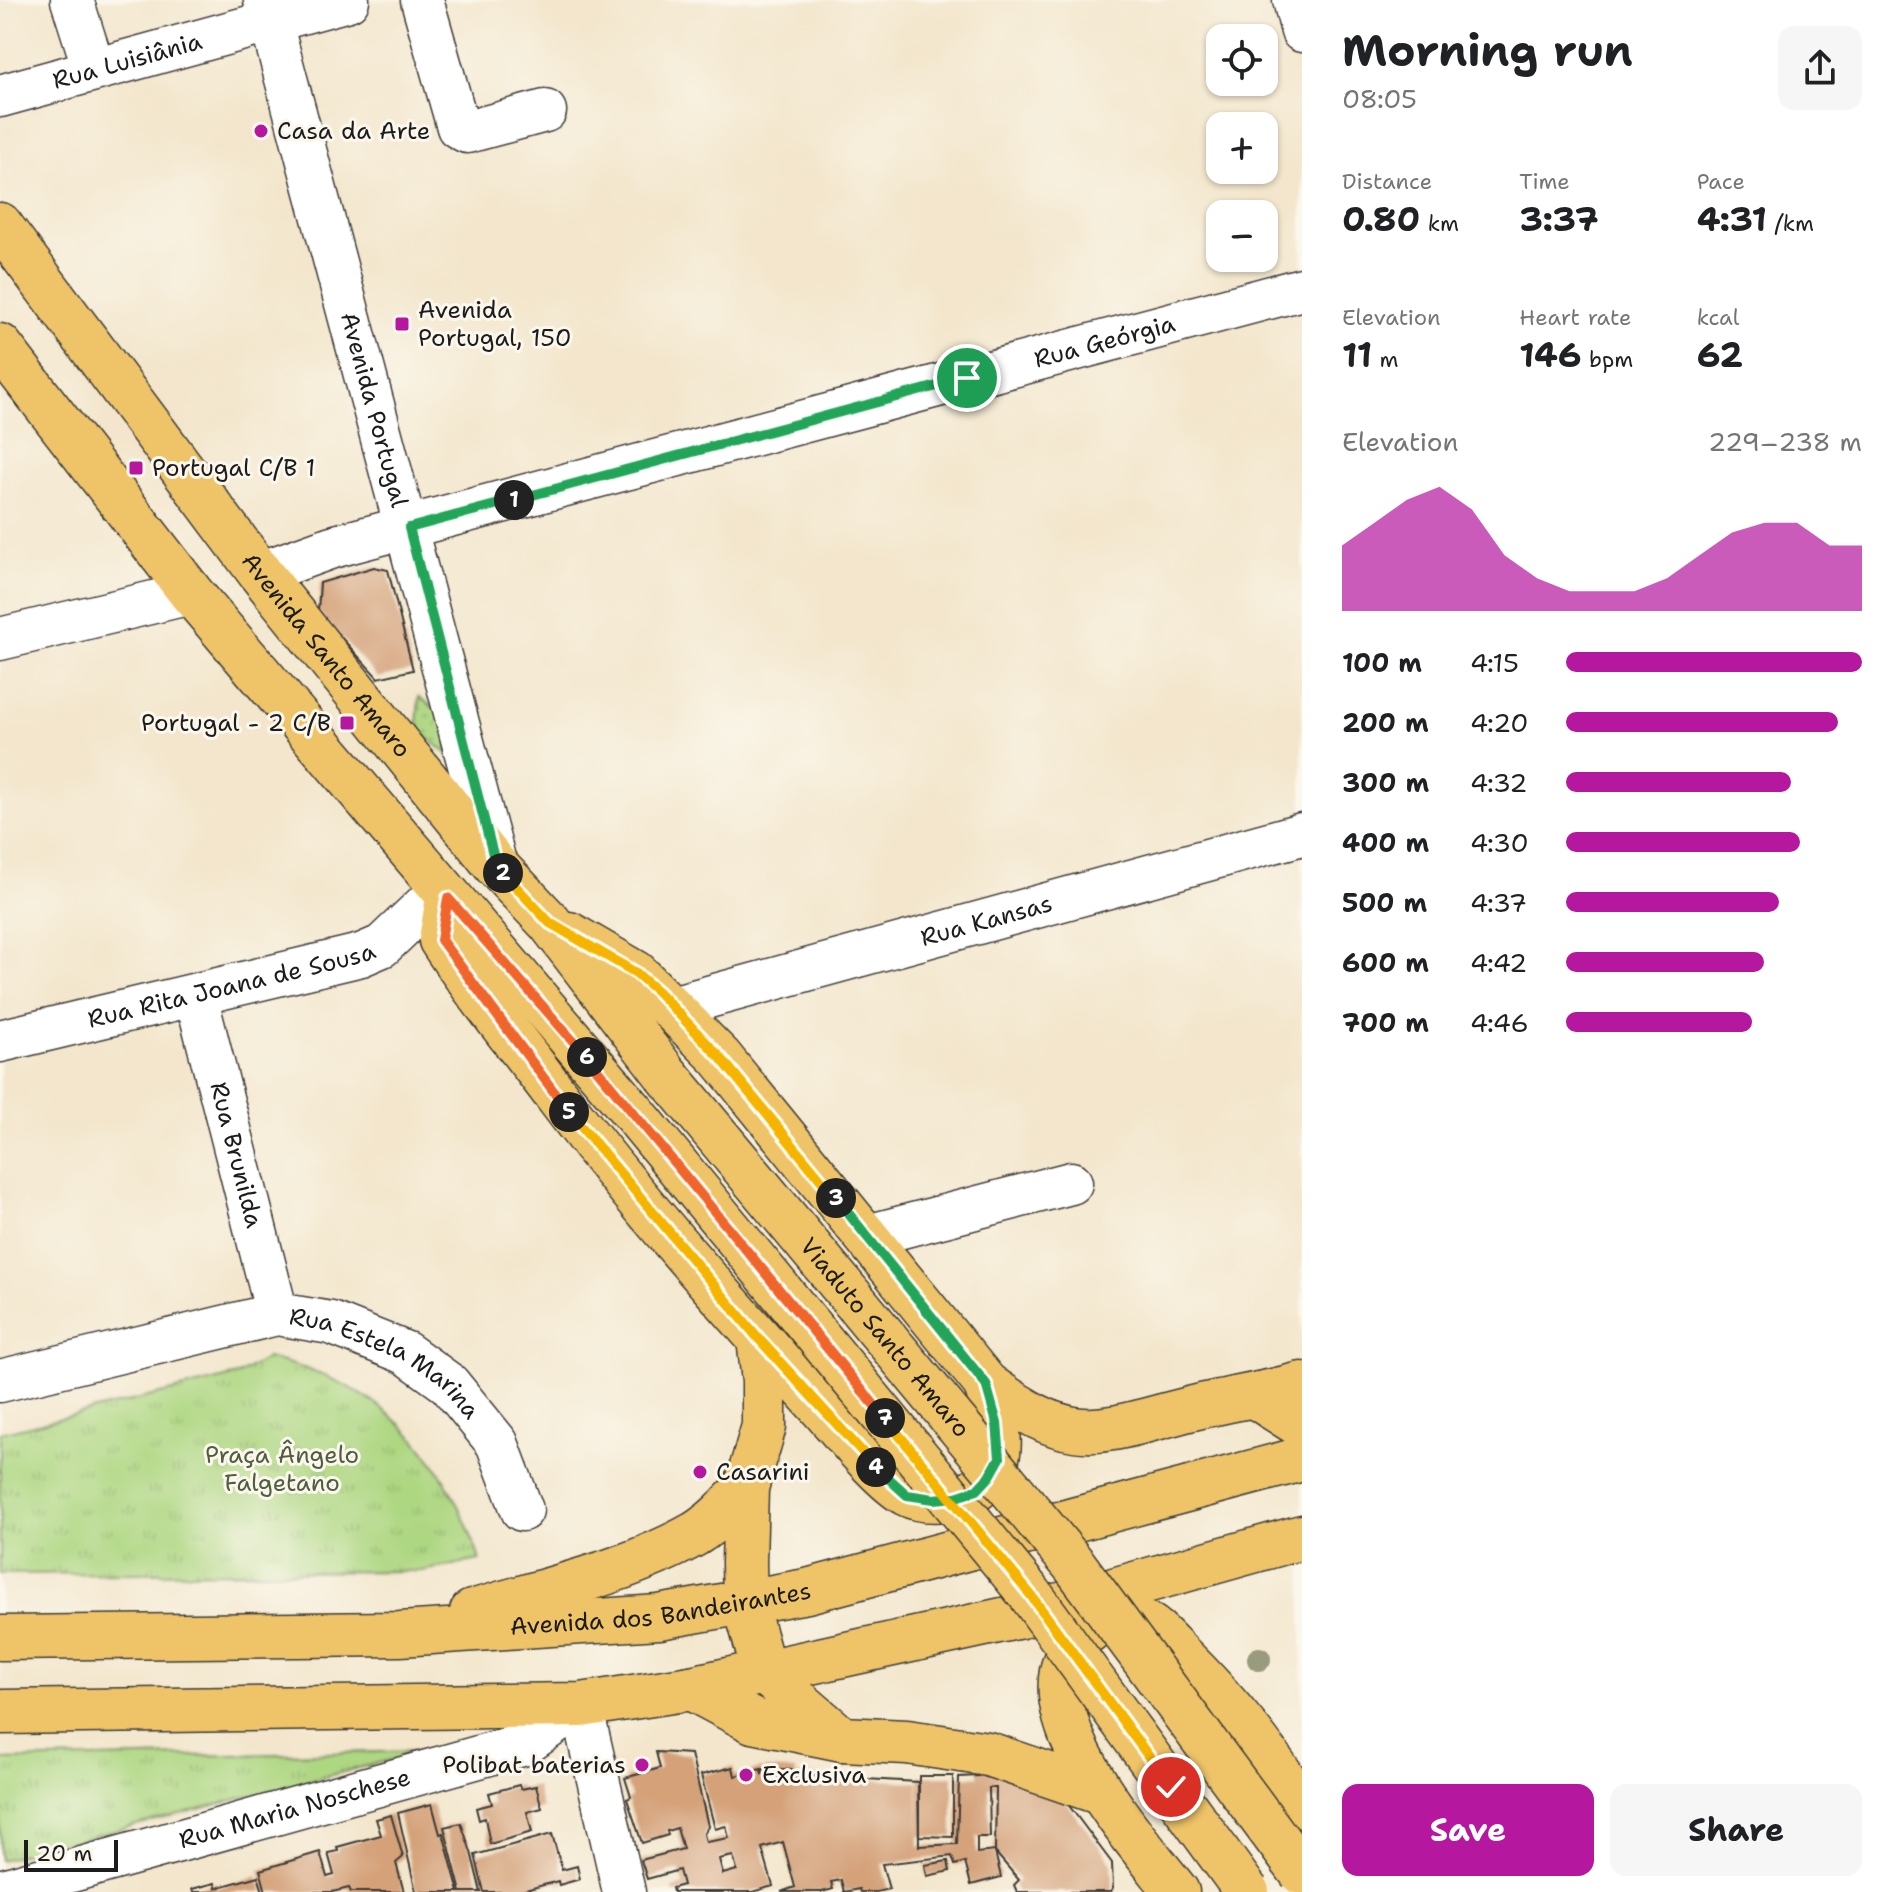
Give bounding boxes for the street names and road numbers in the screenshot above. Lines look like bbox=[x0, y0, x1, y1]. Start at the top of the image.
street label: Rua Luisiânia bbox=[49, 25, 206, 97]
street label: Rua Geórgia bbox=[1031, 307, 1179, 376]
street label: Avenida Portugal bbox=[333, 309, 416, 512]
street label: Avenida Santo Amaro bbox=[234, 546, 418, 764]
street label: Rua Kansas bbox=[917, 887, 1056, 954]
street label: Rua Rita Joana de Sousa bbox=[85, 935, 380, 1036]
street label: Rua Brunilda bbox=[203, 1079, 270, 1231]
street label: Viaduto Santo Amaro bbox=[793, 1231, 977, 1444]
street label: Rua Estela Marina bbox=[287, 1300, 487, 1426]
street label: Avenida dos Bandeirantes bbox=[509, 1575, 814, 1643]
street label: Rua Maria Noschese bbox=[175, 1761, 414, 1856]

